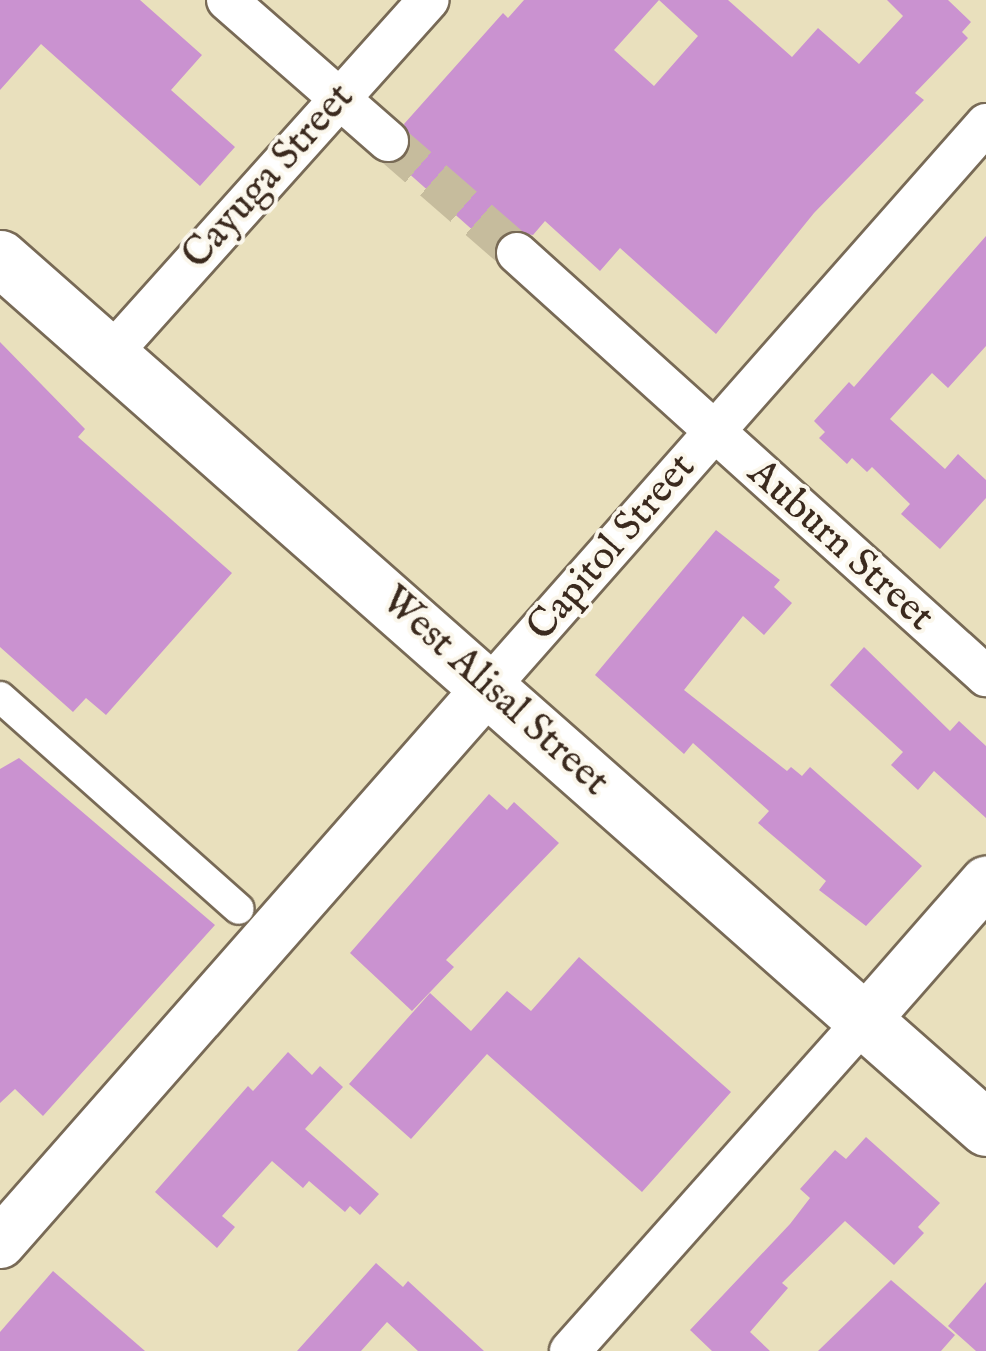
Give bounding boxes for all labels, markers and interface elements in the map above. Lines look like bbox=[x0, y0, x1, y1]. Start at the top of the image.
street label: Cayuga Street bbox=[173, 74, 365, 280]
street label: Capitol Street bbox=[518, 445, 706, 651]
street label: Auburn Street bbox=[737, 450, 943, 642]
street label: West Alisal Street bbox=[370, 577, 618, 807]

